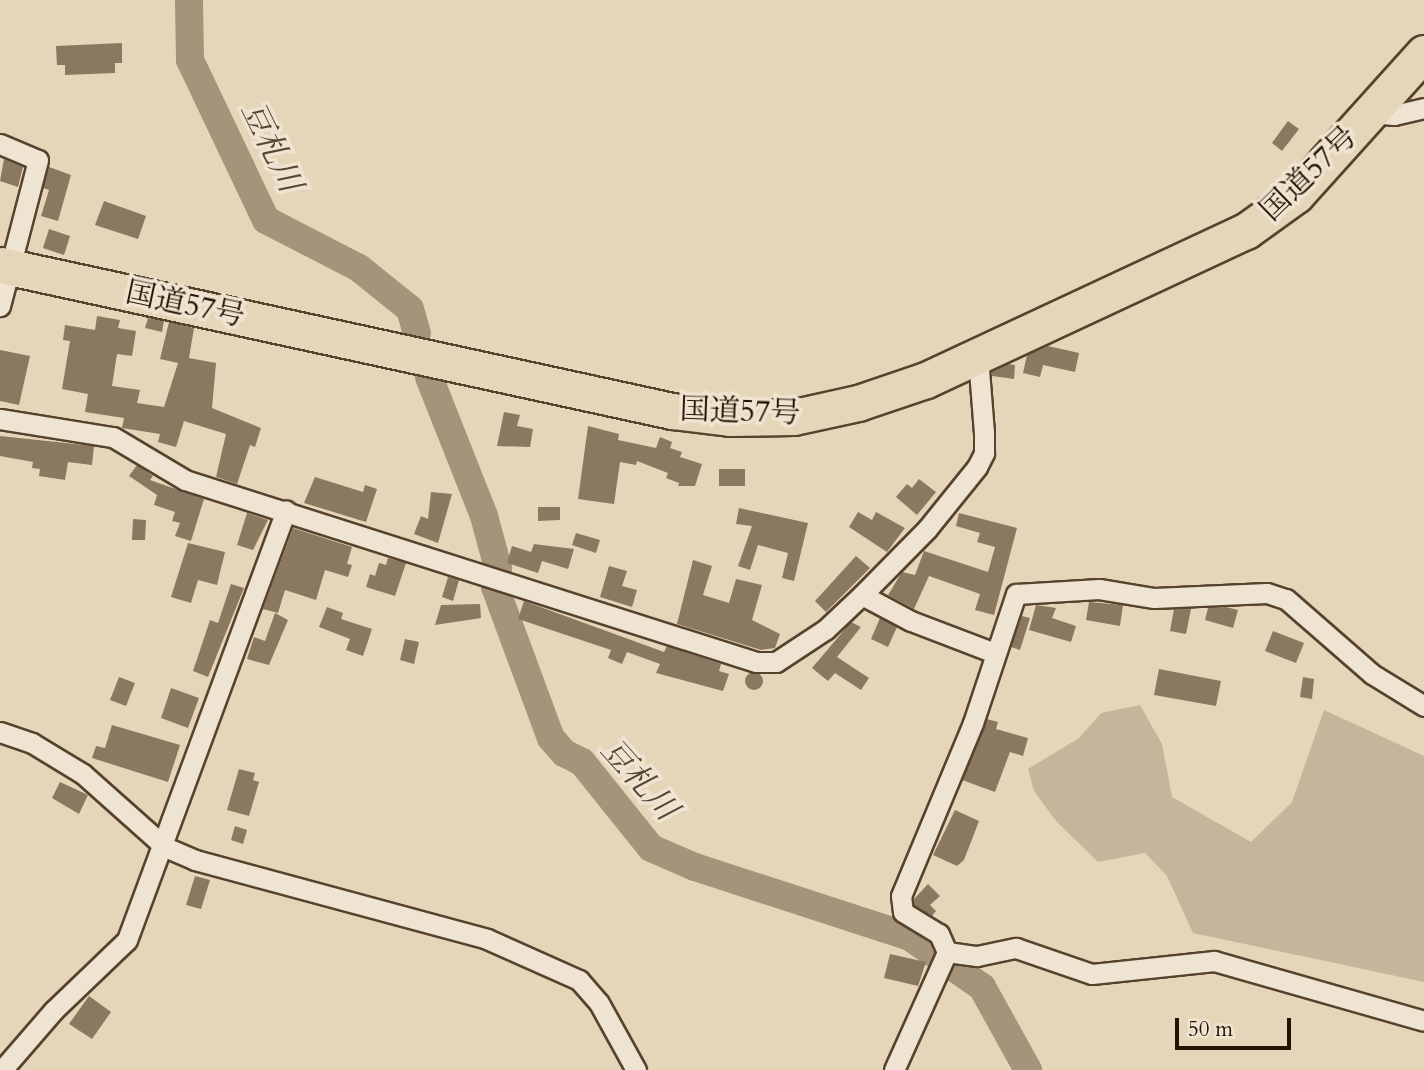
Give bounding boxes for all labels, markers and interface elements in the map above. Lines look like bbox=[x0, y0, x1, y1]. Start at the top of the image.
water label: 豆札川 bbox=[233, 95, 309, 199]
street label: 国道57号 bbox=[1253, 119, 1365, 229]
street label: 国道57号 bbox=[122, 275, 248, 335]
street label: 国道57号 bbox=[679, 392, 801, 432]
water label: 豆札川 bbox=[593, 731, 685, 829]
scale bar bbox=[1179, 1004, 1294, 1048]
text: 50 m bbox=[1188, 1015, 1233, 1044]

